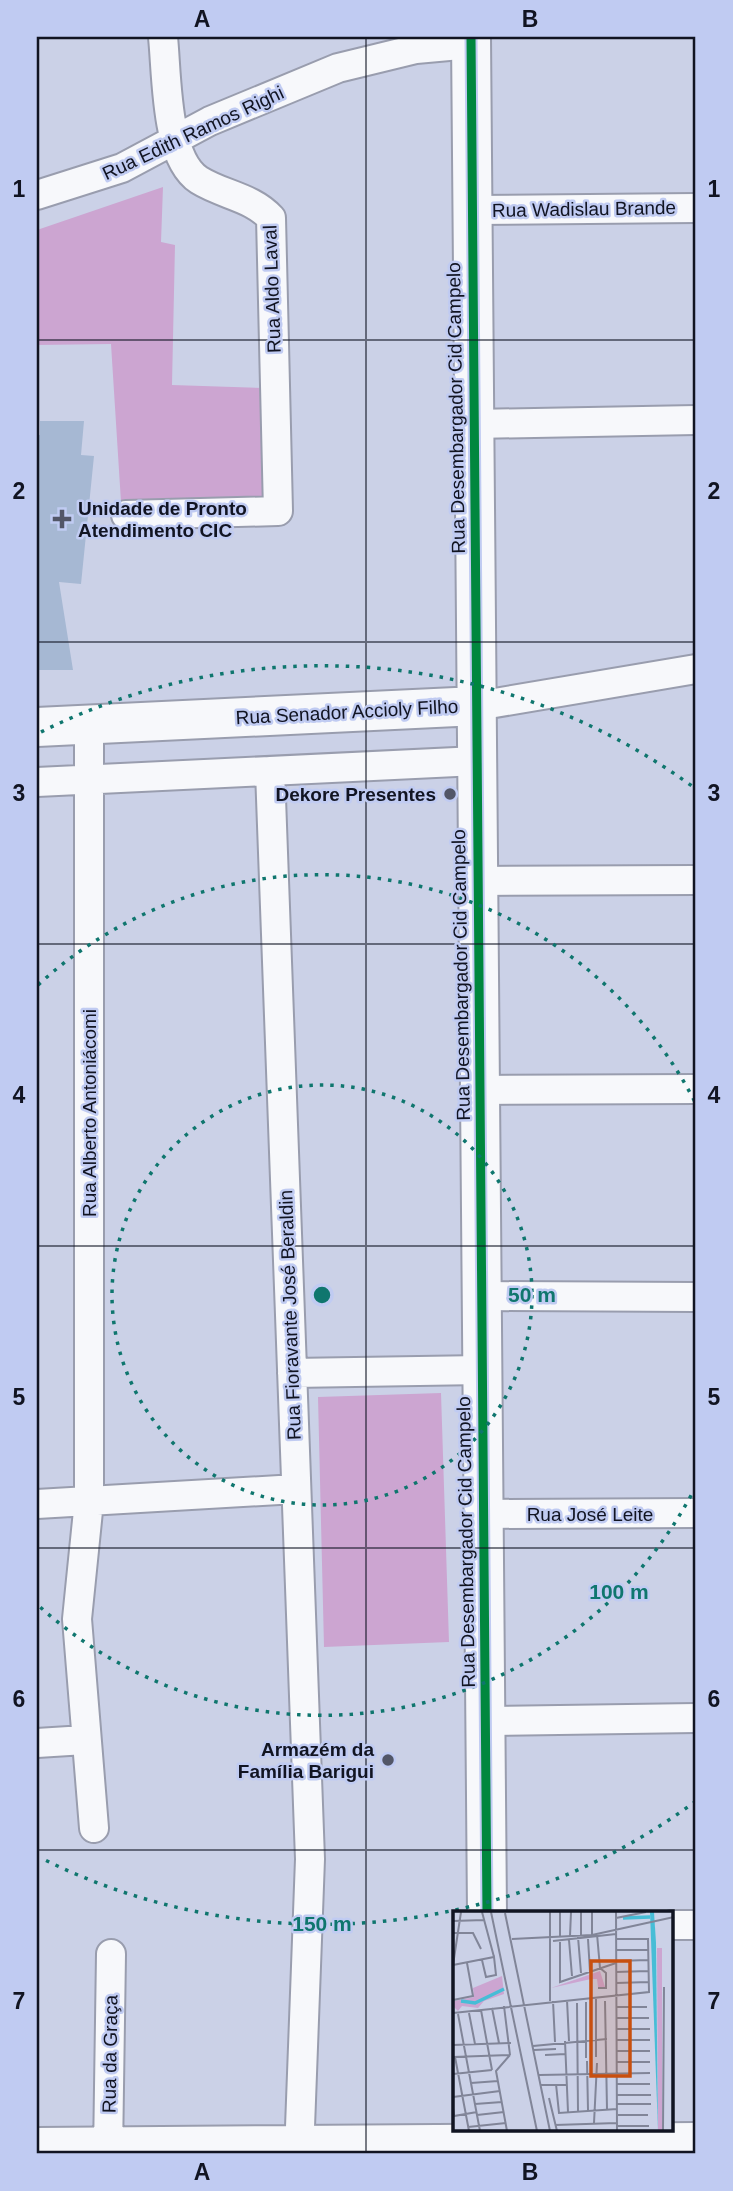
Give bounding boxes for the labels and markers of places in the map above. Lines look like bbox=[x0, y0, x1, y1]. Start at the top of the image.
place label: Unidade de Pronto Atendimento CIC bbox=[78, 498, 247, 541]
marker: Unidade de Pronto Atendimento CIC bbox=[52, 509, 72, 529]
place label: Dekore Presentes bbox=[275, 784, 436, 805]
marker: Dekore Presentes bbox=[442, 786, 458, 802]
centre of rings bbox=[310, 1283, 334, 1307]
place label: Armazém da Família Barigui bbox=[238, 1739, 374, 1782]
marker: Armazém da Família Barigui bbox=[380, 1752, 396, 1768]

